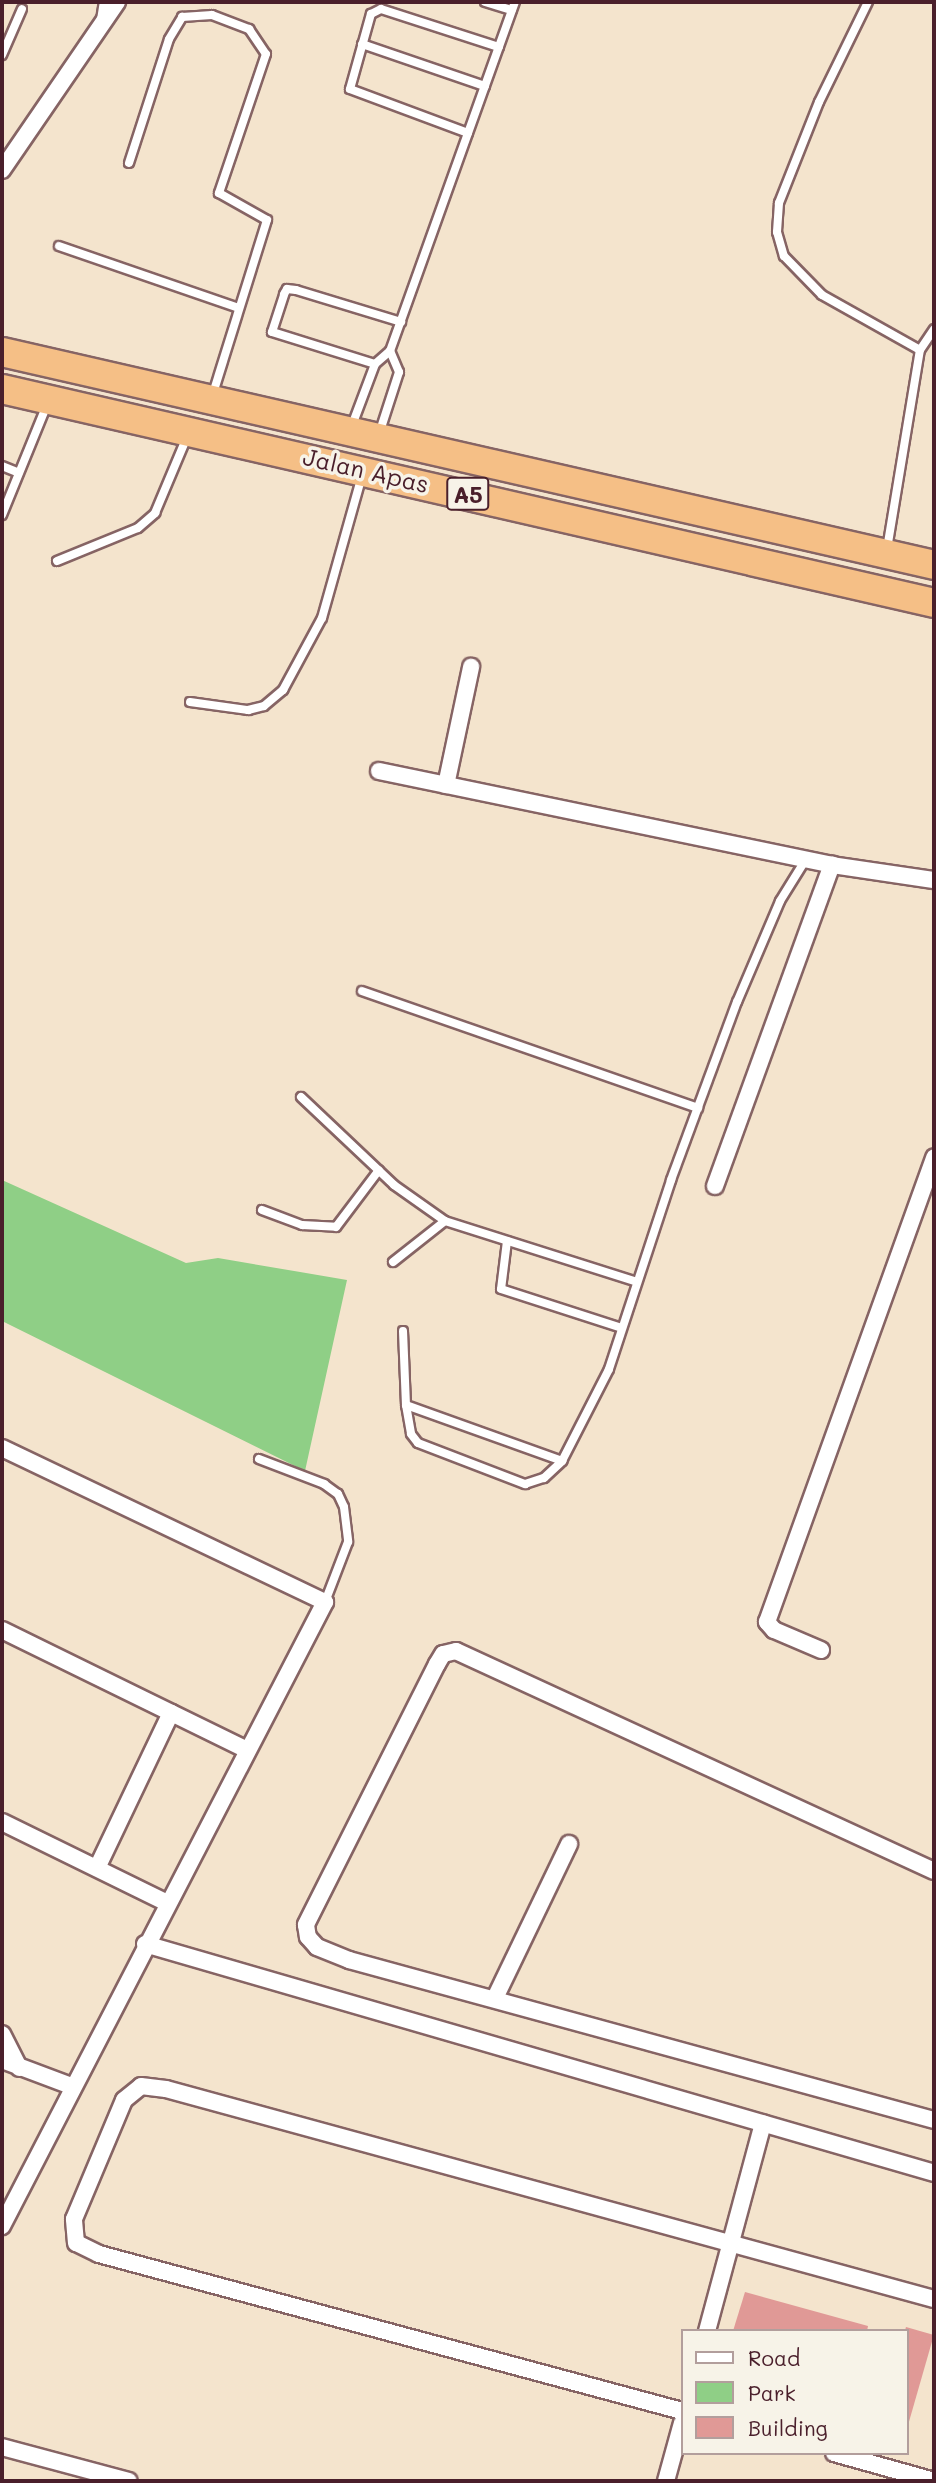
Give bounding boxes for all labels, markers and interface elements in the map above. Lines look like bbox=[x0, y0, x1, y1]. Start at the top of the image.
street label: Jalan Apas bbox=[300, 442, 432, 498]
road number: A5 bbox=[445, 474, 491, 514]
legend bbox=[680, 2329, 908, 2455]
text: Road bbox=[748, 2344, 800, 2371]
text: Park bbox=[748, 2379, 796, 2406]
text: Building bbox=[748, 2414, 828, 2441]

